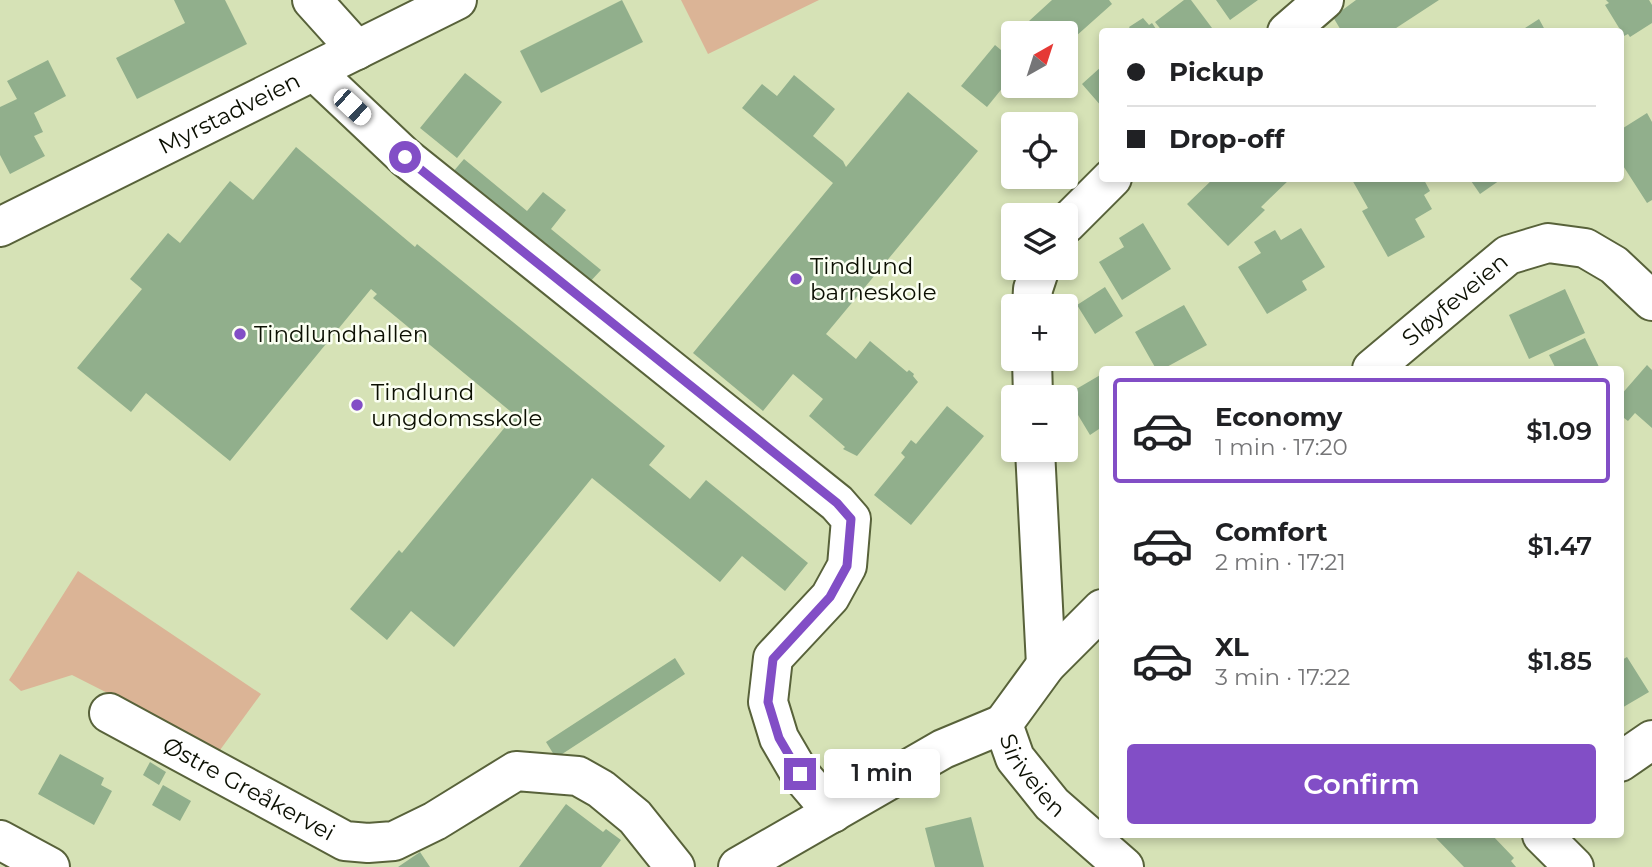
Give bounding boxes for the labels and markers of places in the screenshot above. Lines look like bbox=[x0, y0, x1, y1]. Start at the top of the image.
place label: Tindlund barneskole bbox=[810, 252, 937, 306]
marker: Tindlund barneskole bbox=[788, 271, 804, 287]
place label: Tindlundhallen bbox=[254, 320, 428, 348]
marker: Tindlundhallen bbox=[232, 326, 248, 342]
place label: Tindlund ungdomsskole bbox=[371, 378, 542, 432]
marker: Tindlund ungdomsskole bbox=[349, 397, 365, 413]

